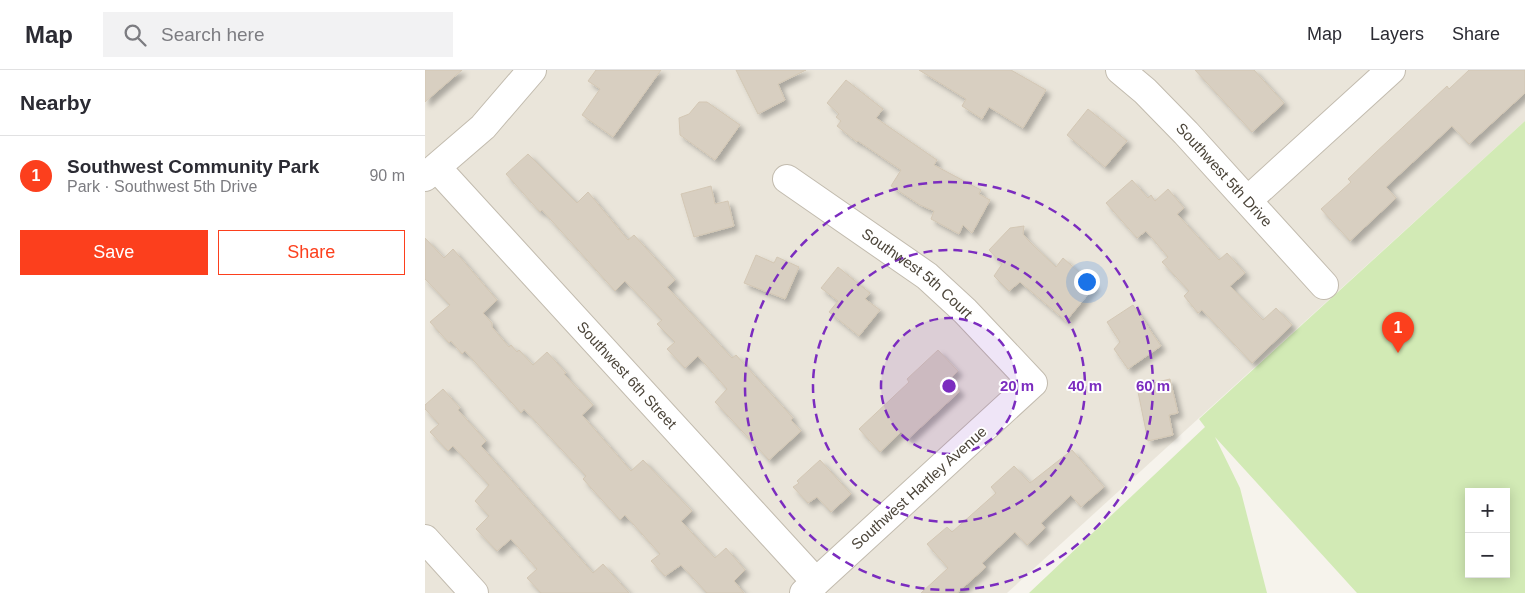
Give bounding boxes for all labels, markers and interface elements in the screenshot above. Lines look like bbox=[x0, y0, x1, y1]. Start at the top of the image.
search box bbox=[103, 12, 453, 57]
text: Map bbox=[25, 21, 73, 48]
icon: search bbox=[121, 21, 149, 49]
text: Search here bbox=[161, 24, 265, 45]
text: Map bbox=[1307, 24, 1342, 44]
text: Layers bbox=[1370, 24, 1424, 44]
text: Share bbox=[1452, 24, 1500, 44]
text: Nearby bbox=[20, 91, 91, 114]
street label: Southwest 5th Drive bbox=[1173, 119, 1276, 230]
text: Southwest Community Park bbox=[67, 156, 319, 177]
text: 1 bbox=[32, 167, 40, 184]
text: 90 m bbox=[369, 167, 405, 184]
text: Park · Southwest 5th Drive bbox=[67, 178, 257, 195]
street label: Southwest 5th Court bbox=[859, 225, 977, 322]
button: Save bbox=[20, 230, 208, 275]
button: Share bbox=[218, 230, 405, 275]
your location bbox=[1074, 269, 1100, 295]
pin: 1 bbox=[1382, 312, 1414, 353]
street label: Southwest 6th Street bbox=[574, 318, 681, 433]
centre of rings bbox=[940, 377, 958, 395]
text: 20 m bbox=[1000, 377, 1034, 394]
text: 40 m bbox=[1068, 377, 1102, 394]
text: 60 m bbox=[1136, 377, 1170, 394]
street label: Southwest Hartley Avenue bbox=[848, 423, 990, 553]
map controls bbox=[1465, 488, 1510, 578]
button: + bbox=[1465, 488, 1510, 533]
button: − bbox=[1465, 533, 1510, 578]

